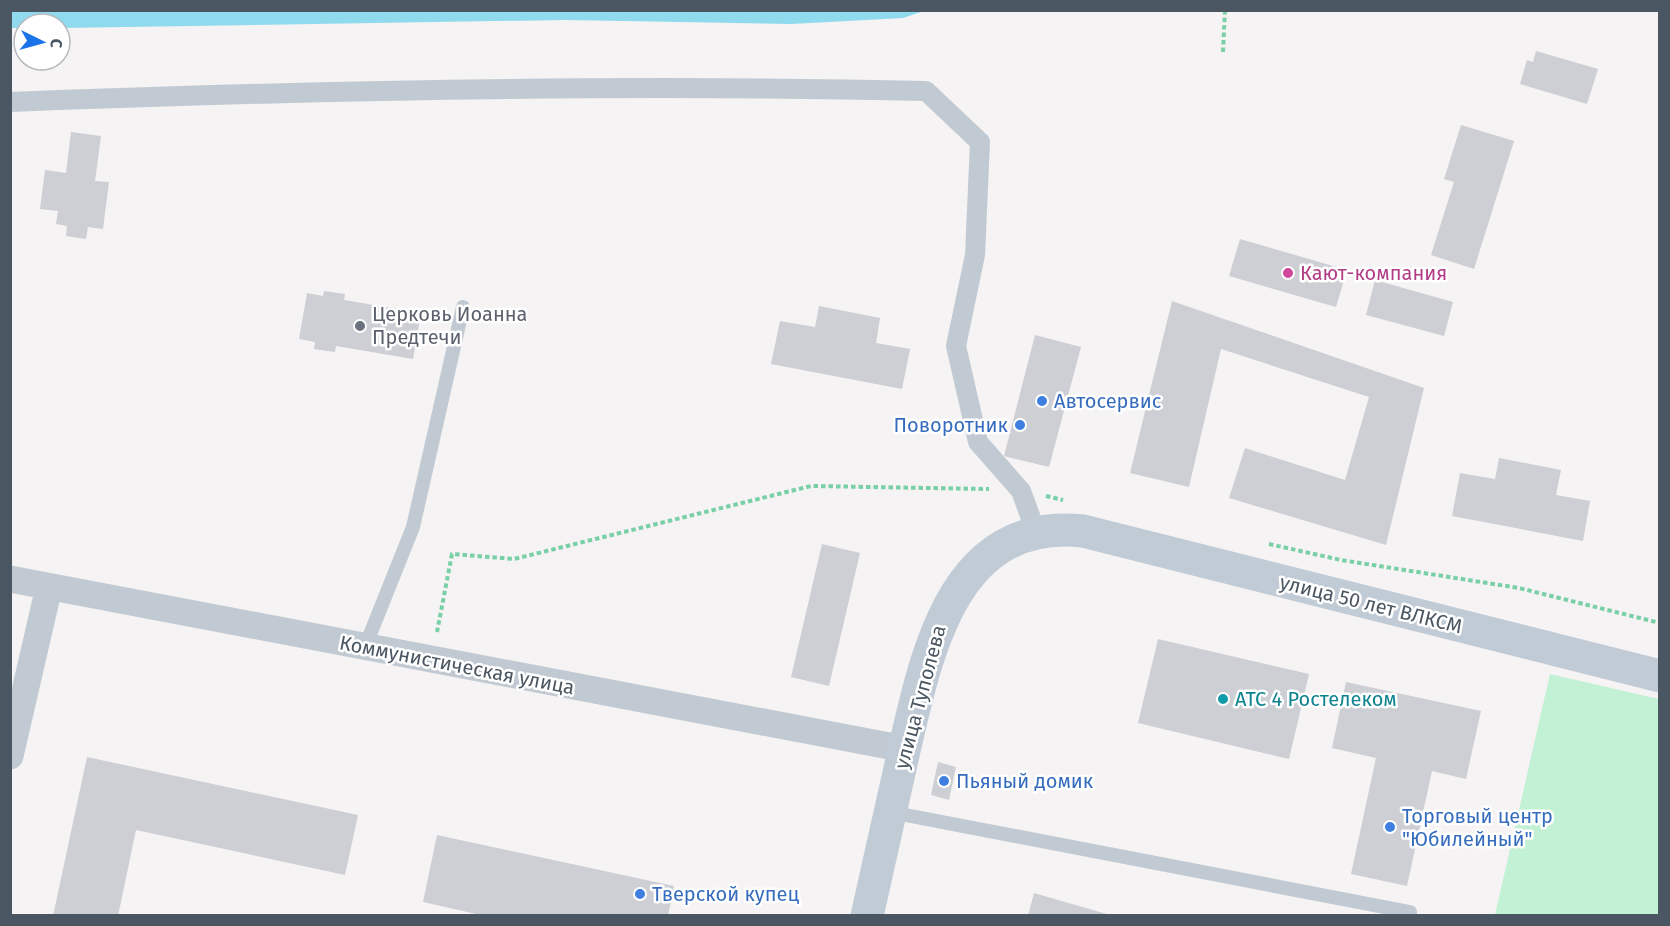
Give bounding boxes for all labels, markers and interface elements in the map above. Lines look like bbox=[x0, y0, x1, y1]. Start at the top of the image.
north arrow bbox=[12, 12, 72, 72]
text: С bbox=[47, 38, 66, 49]
place label: Кают-компания bbox=[1300, 261, 1447, 285]
marker: Кают-компания bbox=[1281, 266, 1295, 280]
place label: Церковь Иоанна Предтечи bbox=[372, 302, 527, 349]
marker: Церковь Иоанна Предтечи bbox=[353, 319, 367, 333]
place label: Автосервис bbox=[1054, 389, 1161, 413]
marker: Автосервис bbox=[1035, 394, 1049, 408]
place label: Поворотник bbox=[894, 413, 1009, 437]
marker: Поворотник bbox=[1013, 418, 1027, 432]
street label: улица 50 лет ВЛКСМ bbox=[1277, 570, 1465, 638]
street label: улица Туполева bbox=[889, 622, 951, 772]
street label: Коммунистическая улица bbox=[338, 630, 576, 700]
place label: АТС 4 Ростелеком bbox=[1235, 687, 1397, 711]
marker: АТС 4 Ростелеком bbox=[1216, 692, 1230, 706]
place label: Пьяный домик bbox=[956, 769, 1094, 793]
marker: Пьяный домик bbox=[937, 774, 951, 788]
place label: Торговый центр "Юбилейный" bbox=[1402, 804, 1553, 851]
marker: Торговый центр "Юбилейный" bbox=[1383, 820, 1397, 834]
place label: Тверской купец bbox=[652, 882, 799, 906]
marker: Тверской купец bbox=[633, 887, 647, 901]

